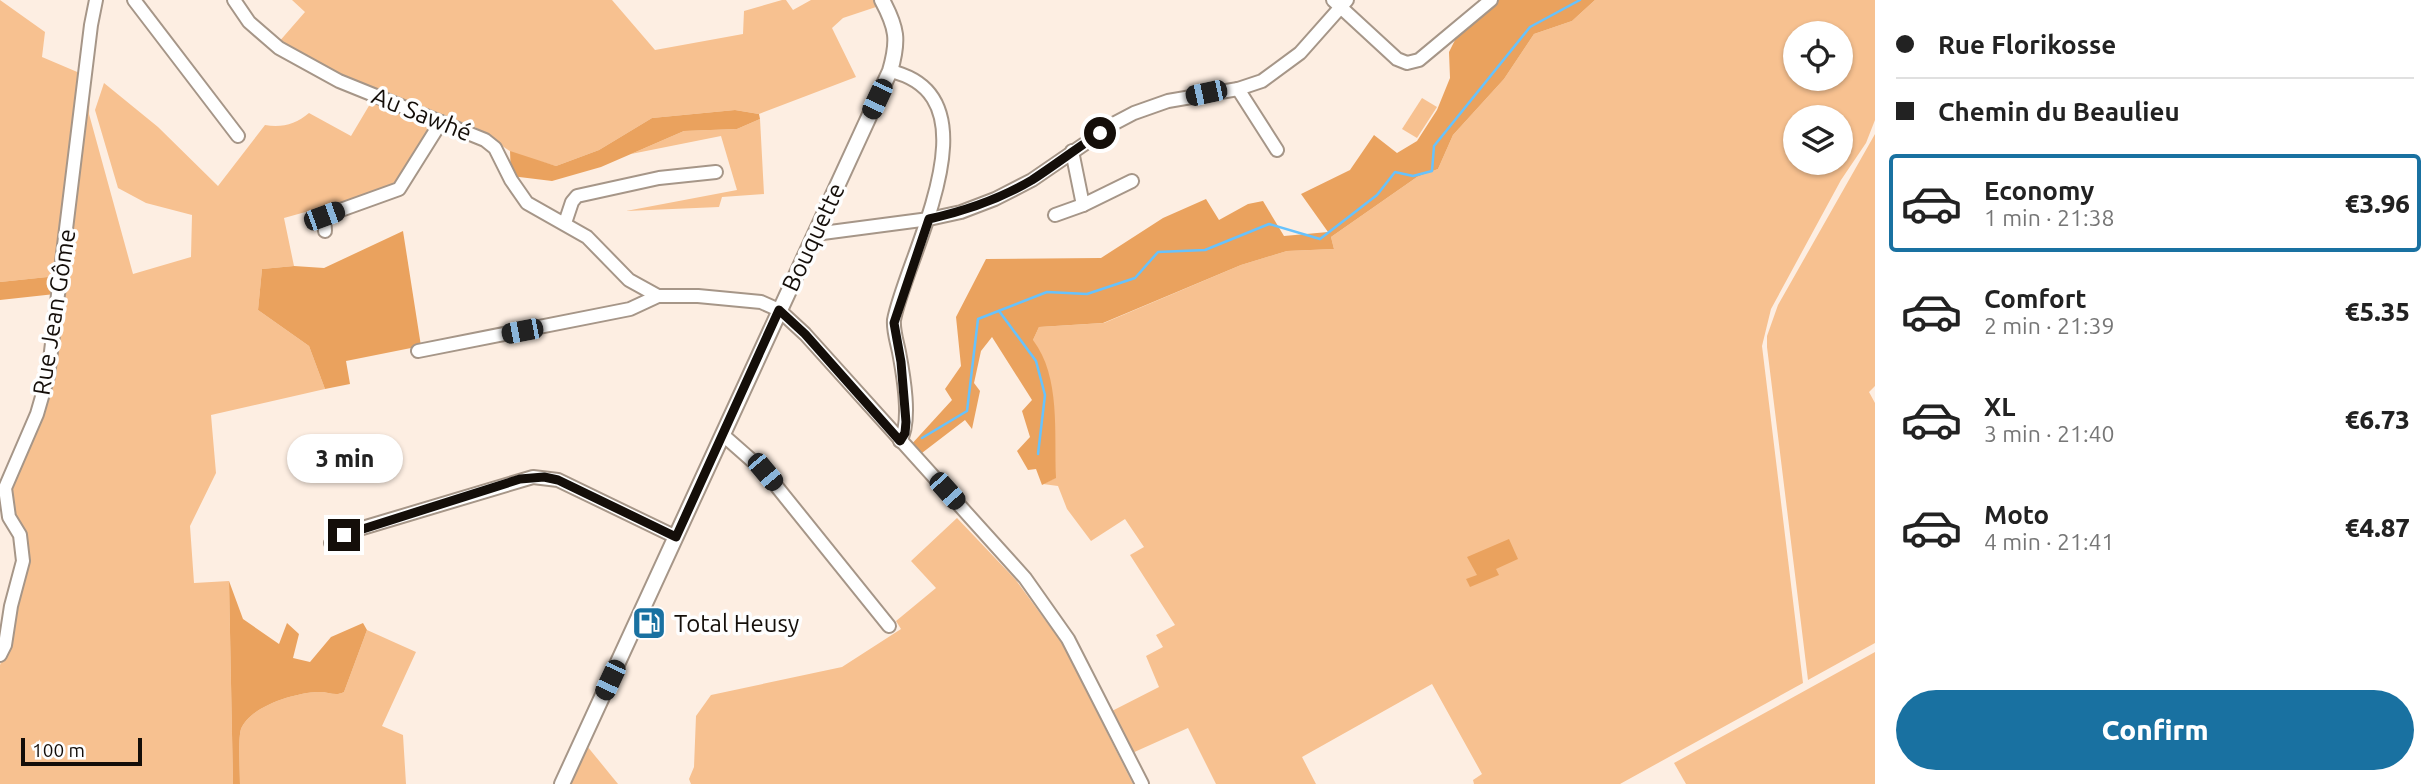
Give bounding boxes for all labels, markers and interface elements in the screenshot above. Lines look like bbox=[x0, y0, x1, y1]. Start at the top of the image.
map controls bbox=[1783, 21, 1853, 175]
button: locate bbox=[1783, 21, 1853, 91]
text: Rue Florikosse bbox=[1938, 30, 2116, 59]
car bbox=[859, 76, 896, 122]
car bbox=[1184, 78, 1229, 108]
street label: Au Sawhé bbox=[368, 82, 476, 146]
text: Chemin du Beaulieu bbox=[1938, 97, 2180, 126]
button: layers bbox=[1783, 105, 1853, 175]
route start bbox=[1084, 117, 1116, 149]
icon: car bbox=[1900, 172, 1963, 235]
text: Economy bbox=[1984, 176, 2094, 205]
street label: Bouquette bbox=[776, 179, 850, 295]
text: €3.96 bbox=[2345, 189, 2410, 218]
car bbox=[301, 199, 348, 233]
text: 1 min · 21:38 bbox=[1984, 205, 2115, 230]
street label: Rue Jean Gôme bbox=[28, 227, 80, 397]
icon: car bbox=[1900, 280, 1963, 343]
text: Comfort bbox=[1984, 284, 2087, 313]
text: €5.35 bbox=[2345, 297, 2410, 326]
text: 2 min · 21:39 bbox=[1984, 313, 2115, 338]
car bbox=[500, 317, 545, 345]
icon: car bbox=[1900, 388, 1963, 451]
text: XL bbox=[1984, 392, 2015, 421]
text: €6.73 bbox=[2345, 405, 2410, 434]
text: 3 min · 21:40 bbox=[1984, 421, 2115, 446]
callout: 3 min bbox=[286, 434, 402, 482]
text: 3 min bbox=[316, 446, 374, 471]
car bbox=[744, 449, 787, 495]
car bbox=[926, 468, 969, 514]
icon: car bbox=[1900, 496, 1963, 559]
text: Moto bbox=[1984, 500, 2049, 529]
text: €4.87 bbox=[2345, 513, 2410, 542]
route end bbox=[328, 519, 360, 551]
text: 4 min · 21:41 bbox=[1984, 529, 2115, 554]
fuel station icon: Total Heusy bbox=[630, 604, 668, 642]
place label: Total Heusy bbox=[674, 610, 800, 637]
car bbox=[592, 657, 629, 703]
button: Confirm bbox=[1896, 690, 2414, 770]
scale bar bbox=[21, 735, 142, 767]
text: 100 m bbox=[32, 739, 85, 761]

